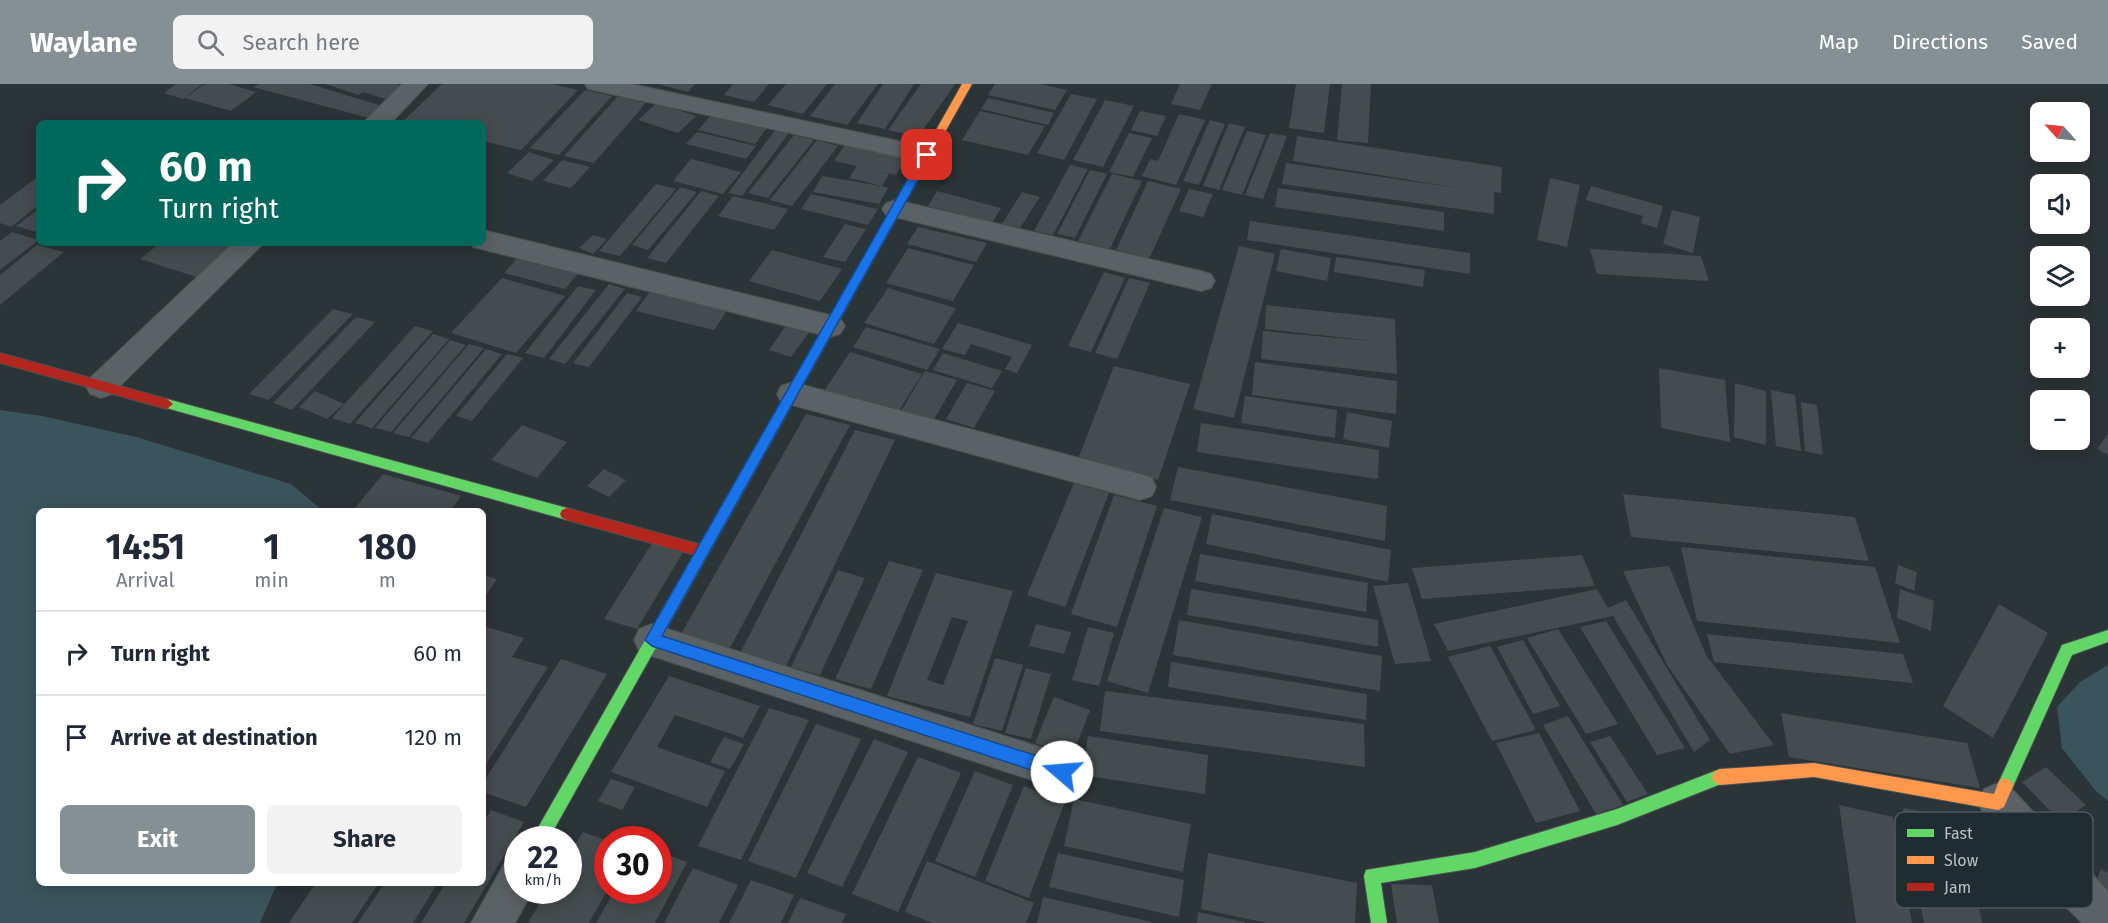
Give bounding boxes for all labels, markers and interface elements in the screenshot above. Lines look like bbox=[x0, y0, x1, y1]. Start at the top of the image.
search box bbox=[173, 15, 593, 69]
text: Waylane bbox=[30, 26, 137, 59]
icon: search bbox=[194, 26, 227, 59]
text: Search here bbox=[242, 29, 360, 56]
text: Map bbox=[1819, 29, 1859, 55]
text: Directions bbox=[1892, 29, 1988, 55]
text: Saved bbox=[2021, 29, 2078, 55]
north arrow bbox=[2030, 102, 2090, 162]
map controls bbox=[2030, 102, 2090, 450]
pin bbox=[901, 129, 952, 180]
icon: arrive bbox=[910, 138, 943, 171]
text: 60 m bbox=[159, 142, 253, 192]
icon: right bbox=[60, 144, 138, 222]
button: sound bbox=[2030, 174, 2090, 234]
text: Turn right bbox=[159, 193, 279, 225]
button: layers bbox=[2030, 246, 2090, 306]
button: + bbox=[2030, 318, 2090, 378]
button: − bbox=[2030, 390, 2090, 450]
text: 14:51 bbox=[105, 525, 185, 569]
text: 1 bbox=[263, 525, 280, 569]
text: 180 bbox=[358, 525, 417, 569]
text: Arrival bbox=[116, 568, 174, 592]
text: min bbox=[254, 568, 289, 592]
text: m bbox=[379, 568, 396, 592]
icon: right bbox=[60, 637, 93, 670]
text: Turn right bbox=[111, 640, 210, 667]
text: 60 m bbox=[413, 640, 462, 667]
icon: arrive bbox=[60, 721, 93, 754]
text: Arrive at destination bbox=[111, 724, 318, 751]
text: 120 m bbox=[405, 724, 462, 751]
position arrow bbox=[1030, 740, 1094, 804]
button: Exit bbox=[60, 805, 255, 874]
button: Share bbox=[267, 805, 462, 874]
legend bbox=[1895, 812, 2093, 908]
text: Fast bbox=[1944, 824, 1973, 843]
speed limit sign: 30 bbox=[594, 826, 672, 904]
text: 22 bbox=[527, 840, 559, 876]
text: Slow bbox=[1944, 851, 1979, 870]
text: km/h bbox=[524, 871, 562, 889]
text: Jam bbox=[1944, 878, 1971, 897]

